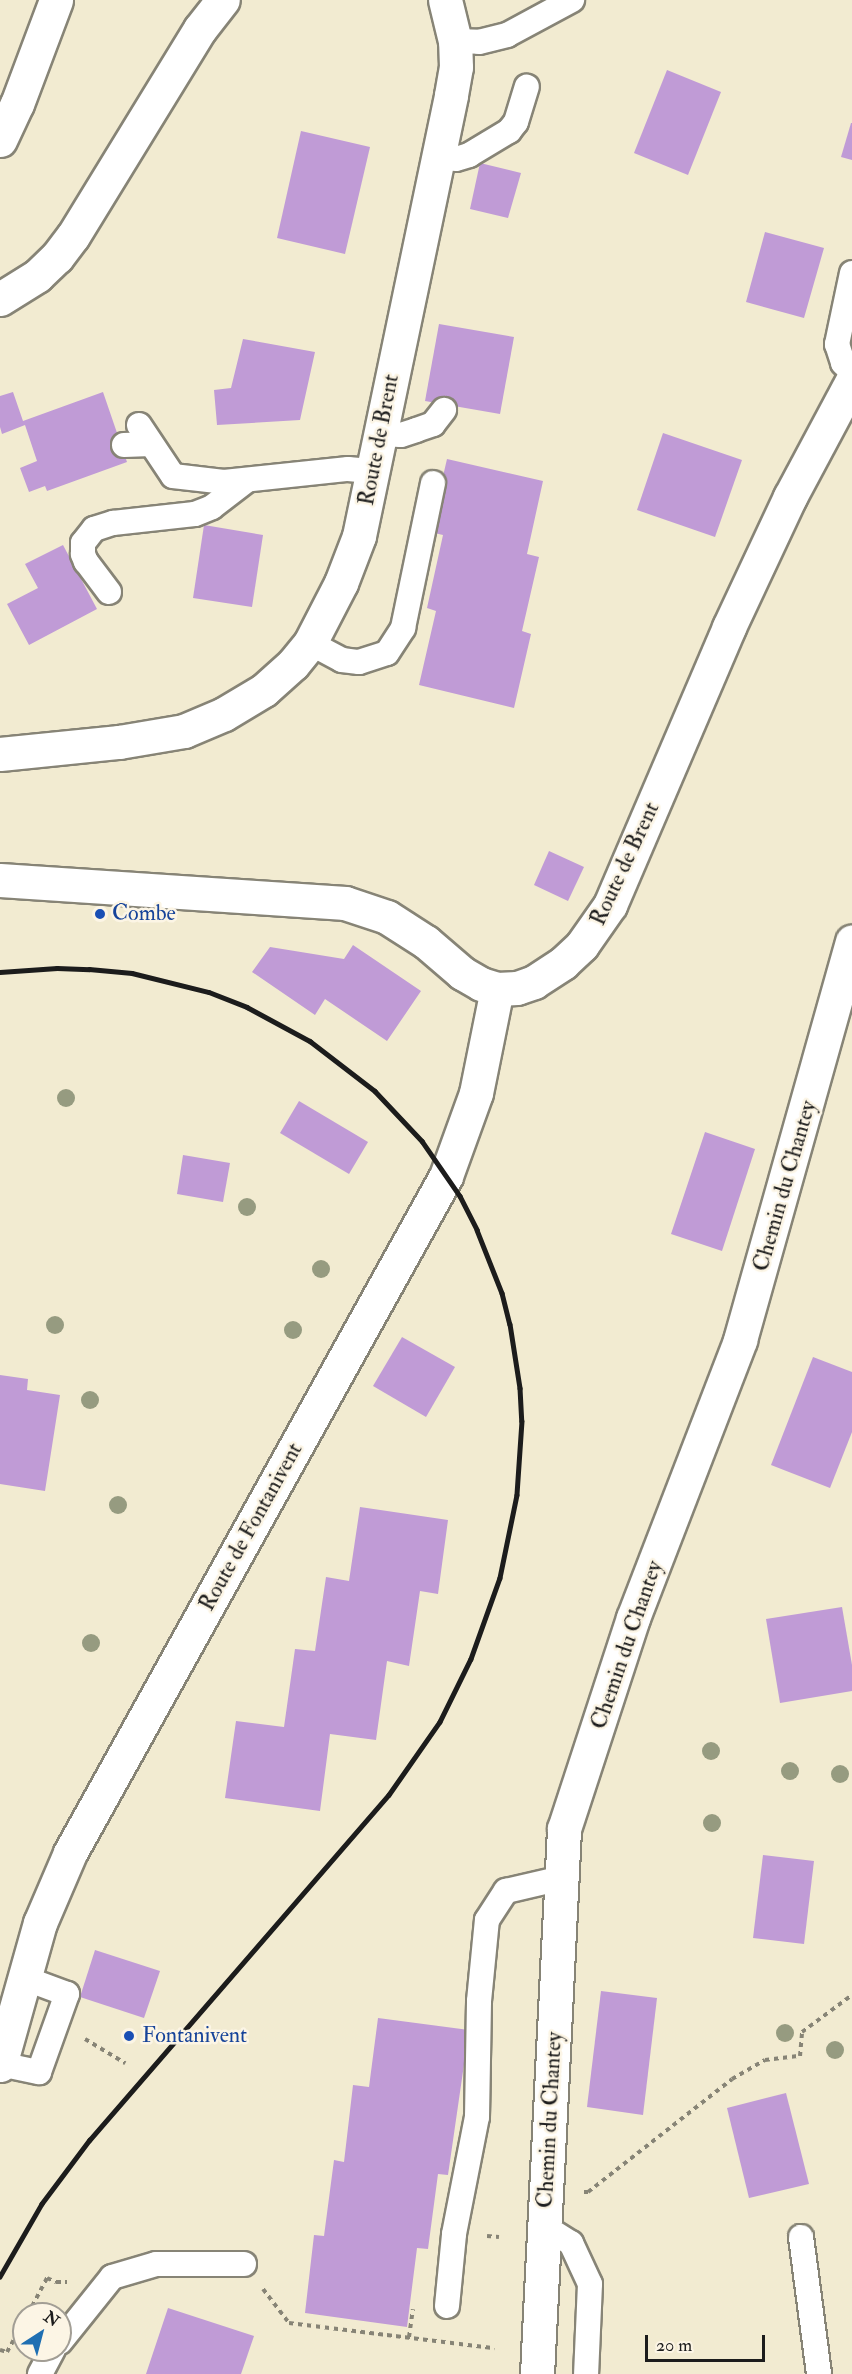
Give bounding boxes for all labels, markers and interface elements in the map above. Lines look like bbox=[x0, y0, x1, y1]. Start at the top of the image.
street label: Route de Brent bbox=[353, 372, 405, 508]
street label: Route de Brent bbox=[585, 798, 665, 930]
place label: Combe bbox=[112, 901, 176, 927]
marker: Combe bbox=[93, 907, 107, 921]
street label: Chemin du Chantey bbox=[748, 1098, 822, 1274]
street label: Route de Fontanivent bbox=[194, 1438, 308, 1616]
street label: Chemin du Chantey bbox=[586, 1557, 668, 1733]
place label: Fontanivent bbox=[142, 2023, 247, 2049]
marker: Fontanivent bbox=[120, 2027, 138, 2045]
street label: Chemin du Chantey bbox=[532, 2031, 568, 2209]
north arrow bbox=[12, 2302, 72, 2362]
text: N bbox=[40, 2307, 63, 2331]
scale bar bbox=[648, 2323, 768, 2361]
text: 20 m bbox=[656, 2334, 692, 2357]

